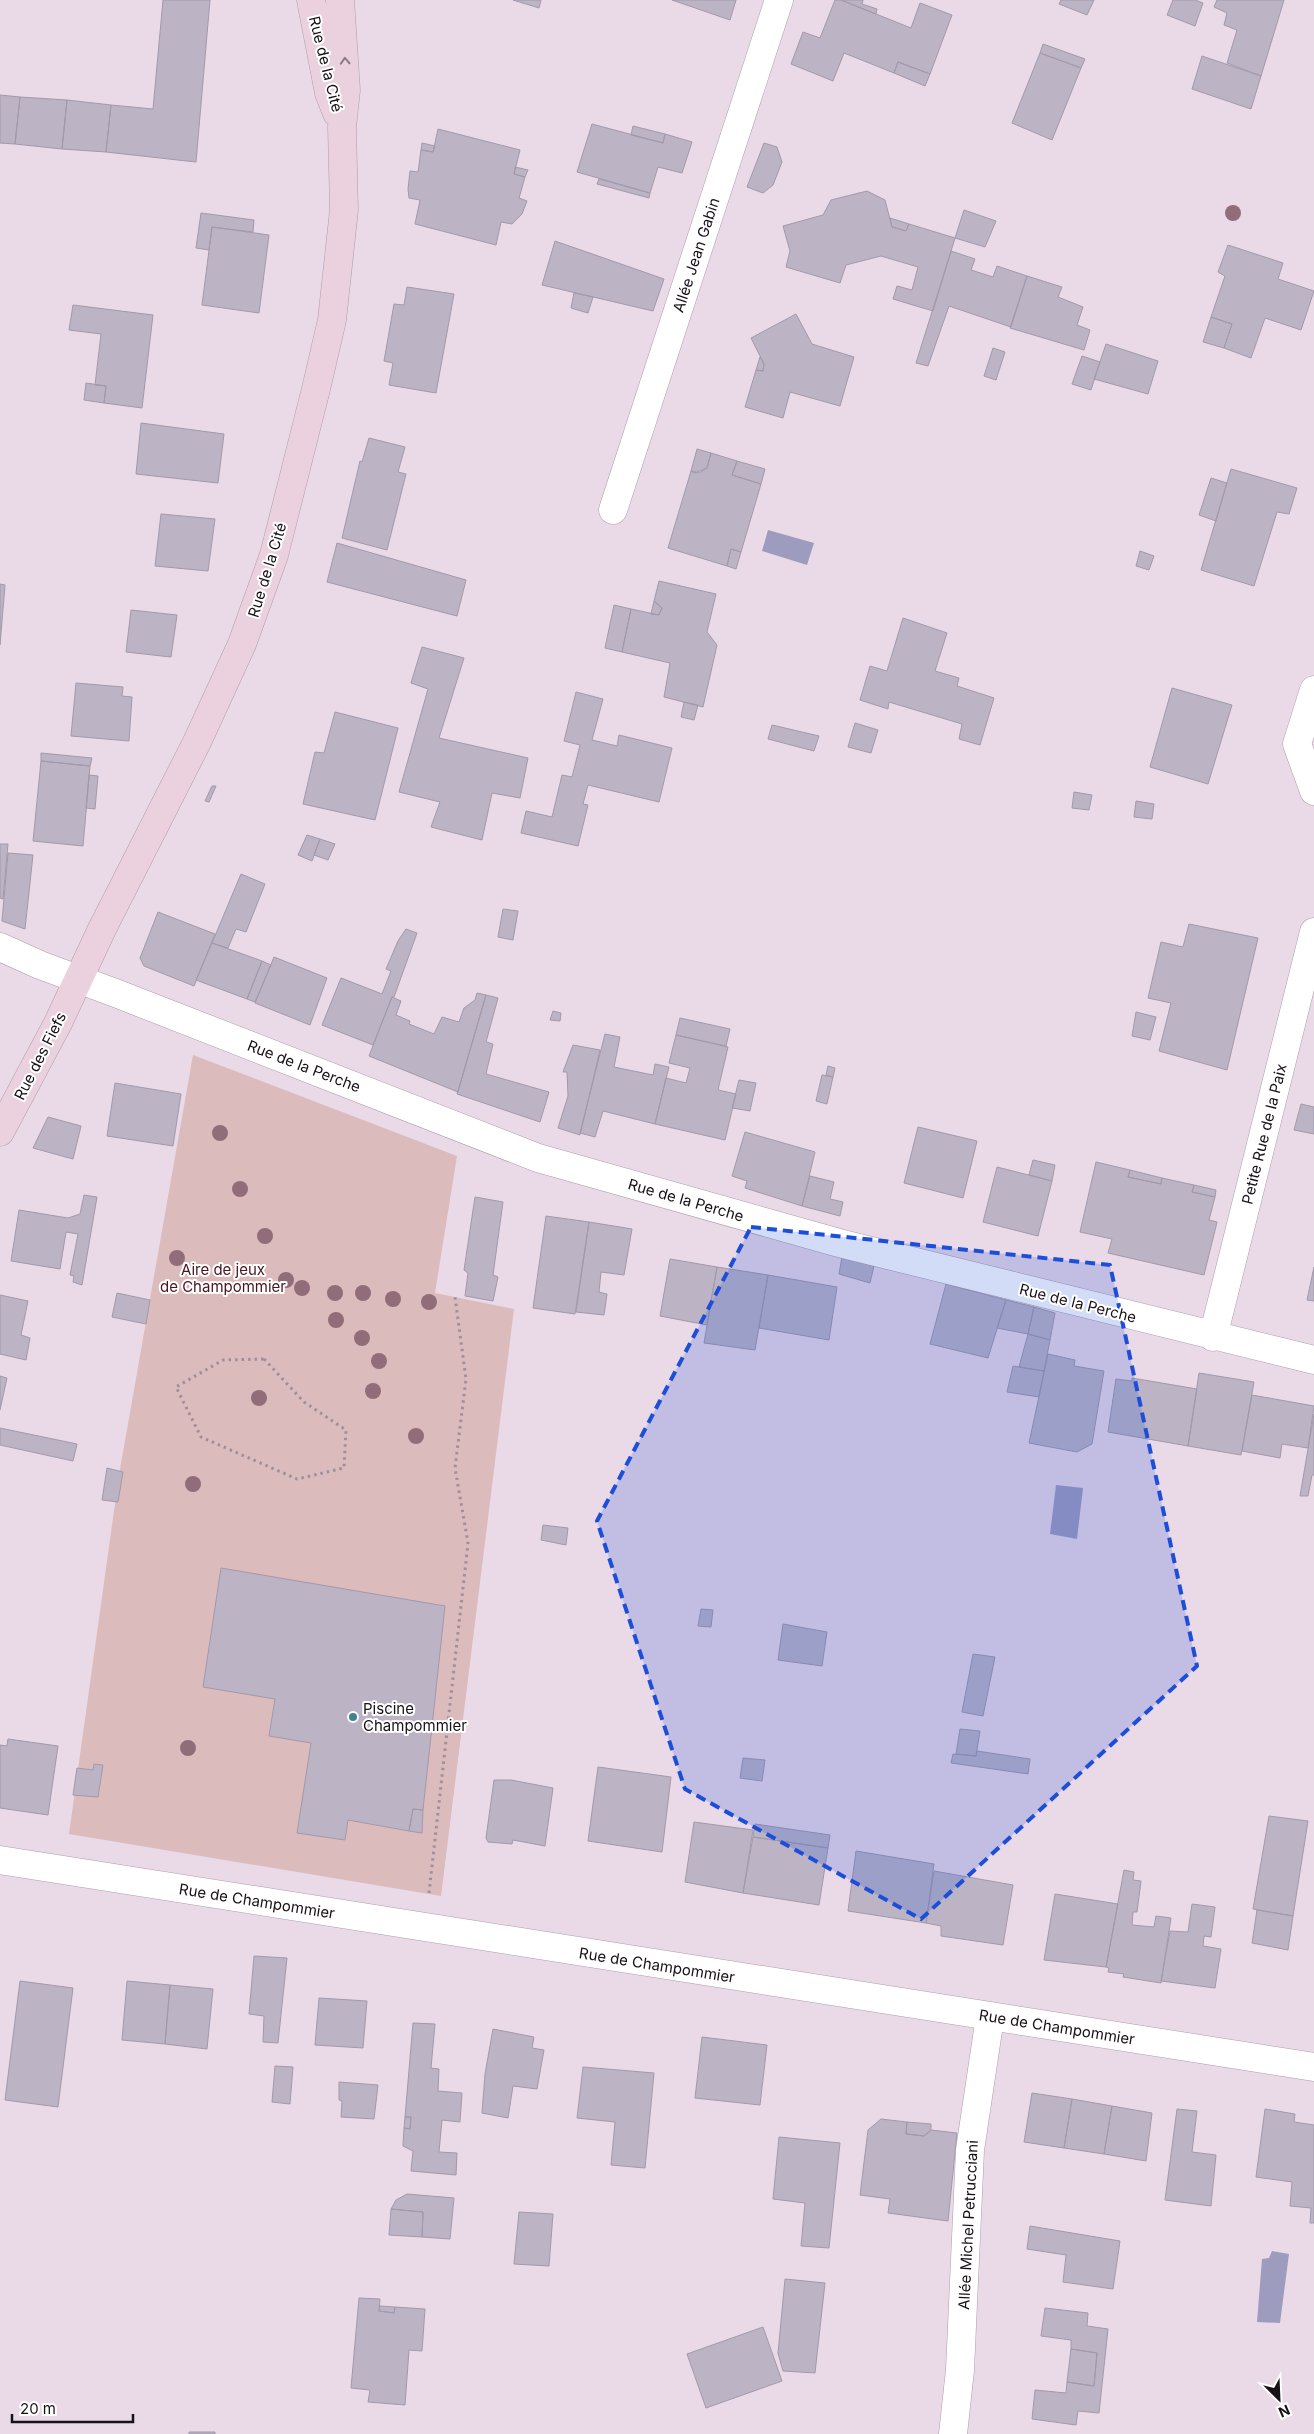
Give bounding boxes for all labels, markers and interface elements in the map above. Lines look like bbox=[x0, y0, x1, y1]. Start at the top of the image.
street label: Rue de la Cité bbox=[305, 14, 347, 114]
one-way arrow bbox=[339, 57, 350, 65]
street label: Allée Jean Gabin bbox=[668, 195, 724, 315]
street label: Rue de la Cité bbox=[244, 520, 290, 620]
street label: Rue des Fiefs bbox=[10, 1009, 70, 1103]
street label: Rue de la Perche bbox=[245, 1036, 363, 1096]
street label: Petite Rue de la Paix bbox=[1237, 1062, 1291, 1206]
street label: Rue de la Perche bbox=[626, 1174, 746, 1226]
park label: Aire de jeux de Champommier bbox=[160, 1260, 286, 1296]
street label: Rue de la Perche bbox=[1018, 1279, 1138, 1327]
place label: Piscine Champommier bbox=[363, 1699, 467, 1735]
marker: Piscine Champommier bbox=[347, 1711, 359, 1723]
street label: Rue de Champommier bbox=[178, 1879, 337, 1923]
street label: Rue de Champommier bbox=[578, 1943, 737, 1987]
street label: Rue de Champommier bbox=[978, 2005, 1137, 2049]
street label: Allée Michel Petrucciani bbox=[954, 2140, 982, 2310]
north arrow bbox=[1254, 2374, 1304, 2424]
scale bar bbox=[12, 2392, 134, 2424]
text: 20 m bbox=[20, 2399, 56, 2418]
text: N bbox=[1276, 2401, 1293, 2421]

